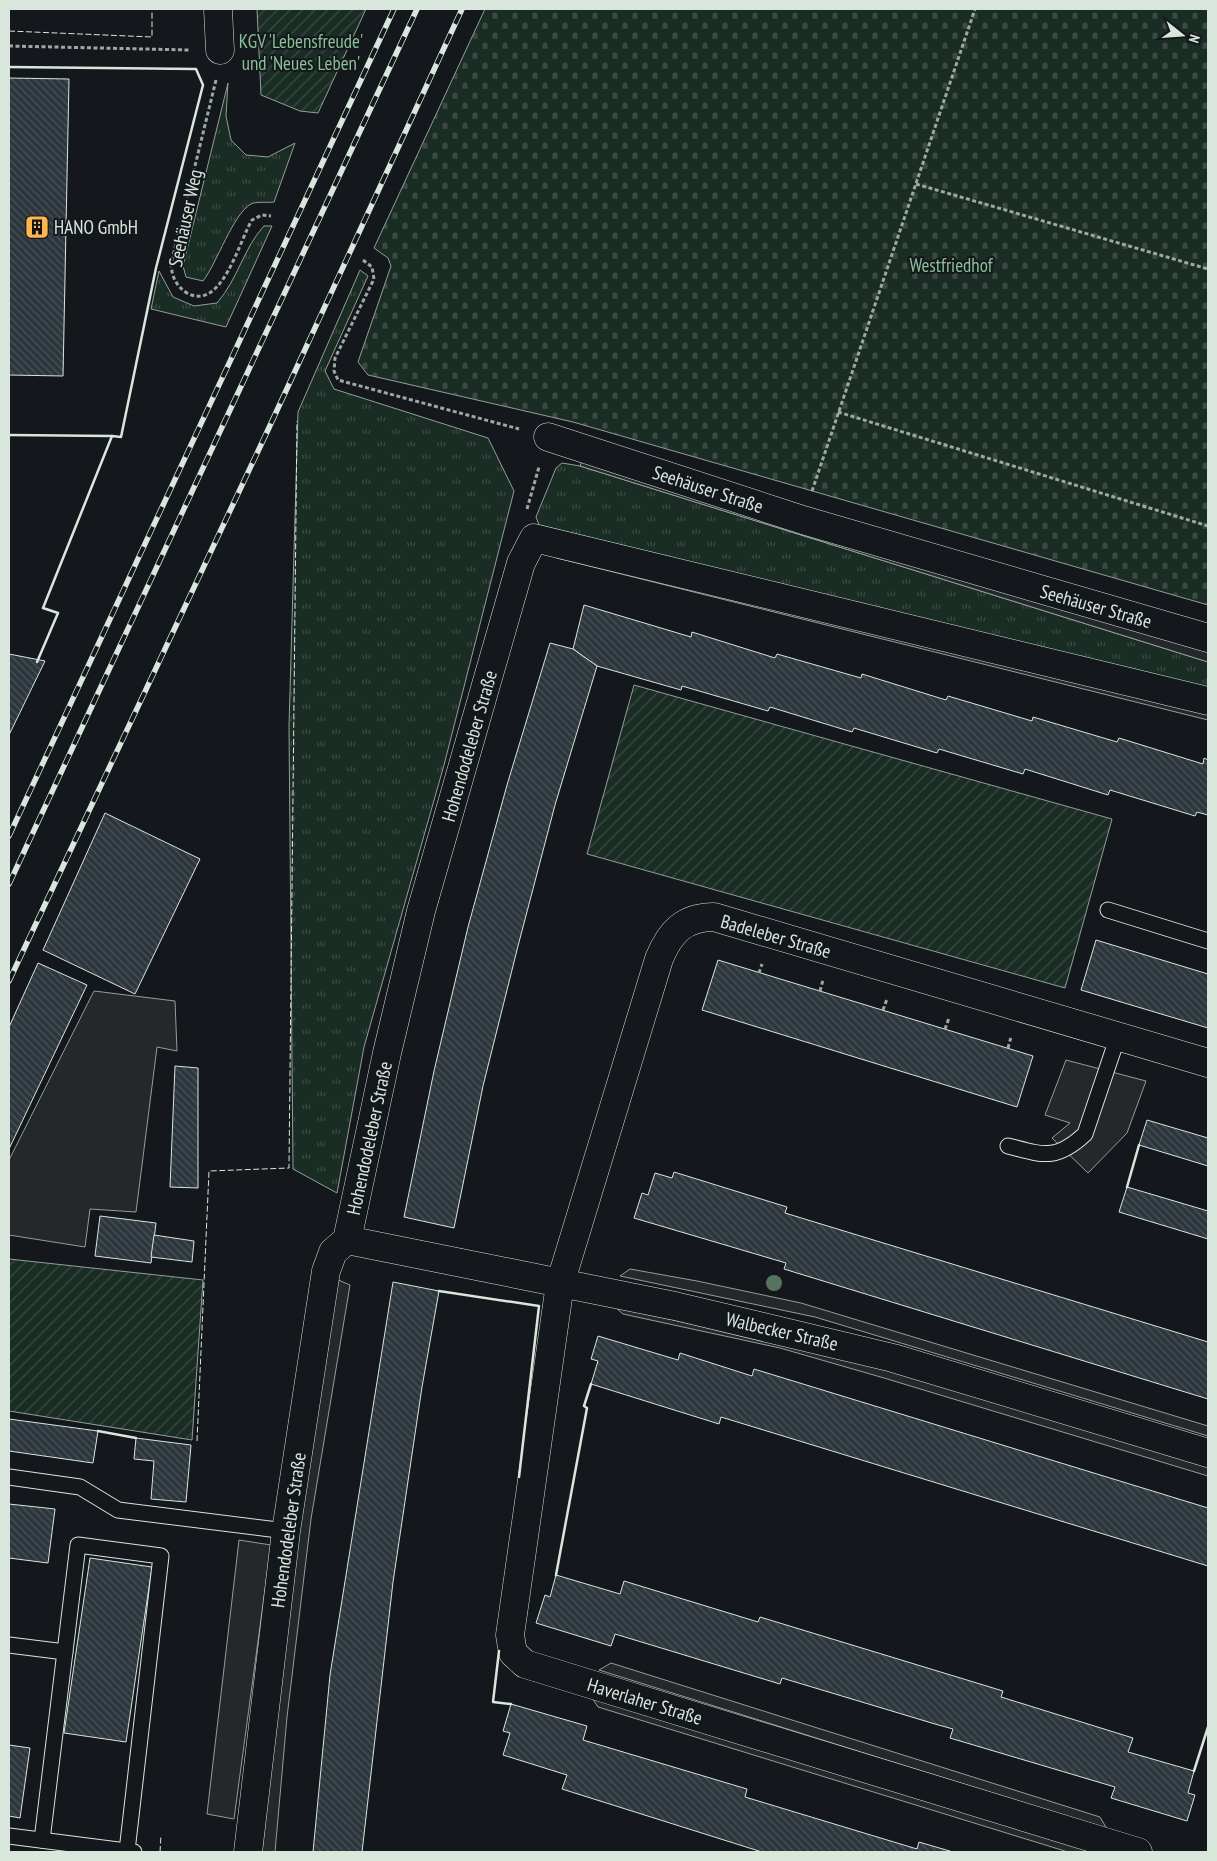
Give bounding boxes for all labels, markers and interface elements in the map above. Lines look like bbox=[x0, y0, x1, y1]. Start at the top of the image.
north arrow bbox=[1157, 10, 1207, 60]
park label: KGV 'Lebensfreude' und 'Neues Leben' bbox=[239, 29, 363, 75]
text: N bbox=[1185, 33, 1204, 45]
street label: Seehäuser Weg bbox=[163, 167, 207, 269]
building icon: HANO GmbH bbox=[24, 214, 50, 240]
place label: HANO GmbH bbox=[54, 215, 138, 239]
park label: Westfriedhof bbox=[909, 253, 994, 277]
street label: Seehäuser Straße bbox=[650, 460, 766, 518]
street label: Seehäuser Straße bbox=[1038, 579, 1155, 633]
street label: Hohendodeleber Straße bbox=[436, 667, 502, 824]
street label: Badeleber Straße bbox=[718, 909, 834, 963]
street label: Hohendodeleber Straße bbox=[341, 1059, 397, 1217]
street label: Walbecker Straße bbox=[724, 1306, 841, 1356]
street label: Hohendodeleber Straße bbox=[265, 1451, 311, 1609]
street label: Haverlaher Straße bbox=[585, 1672, 706, 1730]

